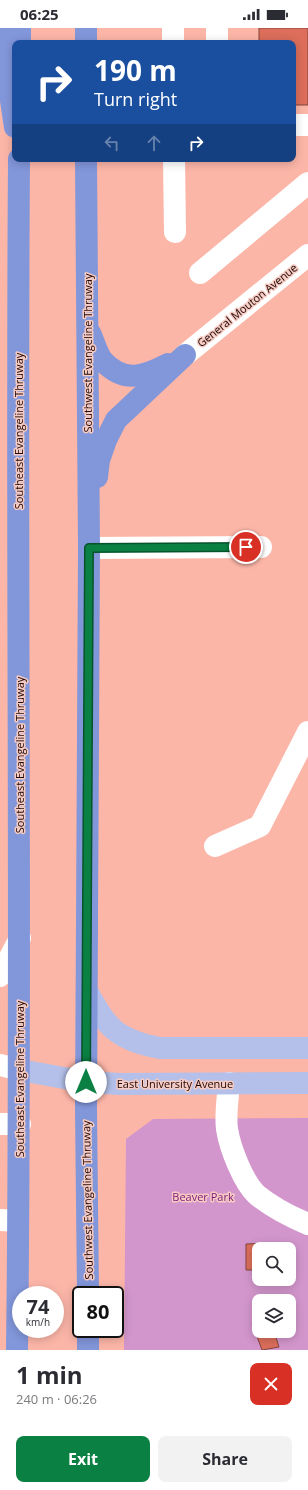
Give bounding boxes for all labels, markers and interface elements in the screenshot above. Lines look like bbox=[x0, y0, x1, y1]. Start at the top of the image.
text: 06:25 bbox=[20, 4, 59, 24]
text: 190 m bbox=[94, 51, 177, 89]
icon: right bbox=[28, 56, 80, 108]
text: Turn right bbox=[94, 87, 177, 111]
icon: left bbox=[101, 132, 123, 154]
icon: ahead bbox=[143, 132, 165, 154]
icon: right bbox=[185, 132, 207, 154]
street label: General Mouton Avenue bbox=[194, 260, 300, 350]
street label: Southwest Evangeline Thruway bbox=[80, 273, 95, 432]
street label: Southeast Evangeline Thruway bbox=[11, 352, 26, 509]
pin bbox=[229, 530, 263, 564]
icon: arrive bbox=[235, 536, 257, 558]
street label: Southeast Evangeline Thruway bbox=[12, 676, 27, 833]
street label: Southeast Evangeline Thruway bbox=[12, 1000, 27, 1157]
position arrow bbox=[65, 1061, 107, 1103]
street label: East University Avenue bbox=[117, 1076, 233, 1091]
street label: Southwest Evangeline Thruway bbox=[78, 1120, 96, 1280]
park label: Beaver Park bbox=[172, 1189, 234, 1204]
map controls bbox=[252, 1242, 296, 1338]
button: search bbox=[252, 1242, 296, 1286]
speed limit sign: 80 bbox=[72, 1286, 124, 1338]
text: 74 bbox=[27, 1293, 49, 1320]
button: layers bbox=[252, 1294, 296, 1338]
text: km/h bbox=[26, 1315, 50, 1329]
text: 1 min bbox=[16, 1358, 83, 1391]
button: close bbox=[250, 1363, 292, 1405]
text: 240 m · 06:26 bbox=[16, 1390, 97, 1408]
button: Exit bbox=[16, 1436, 150, 1482]
button: Share bbox=[158, 1436, 292, 1482]

